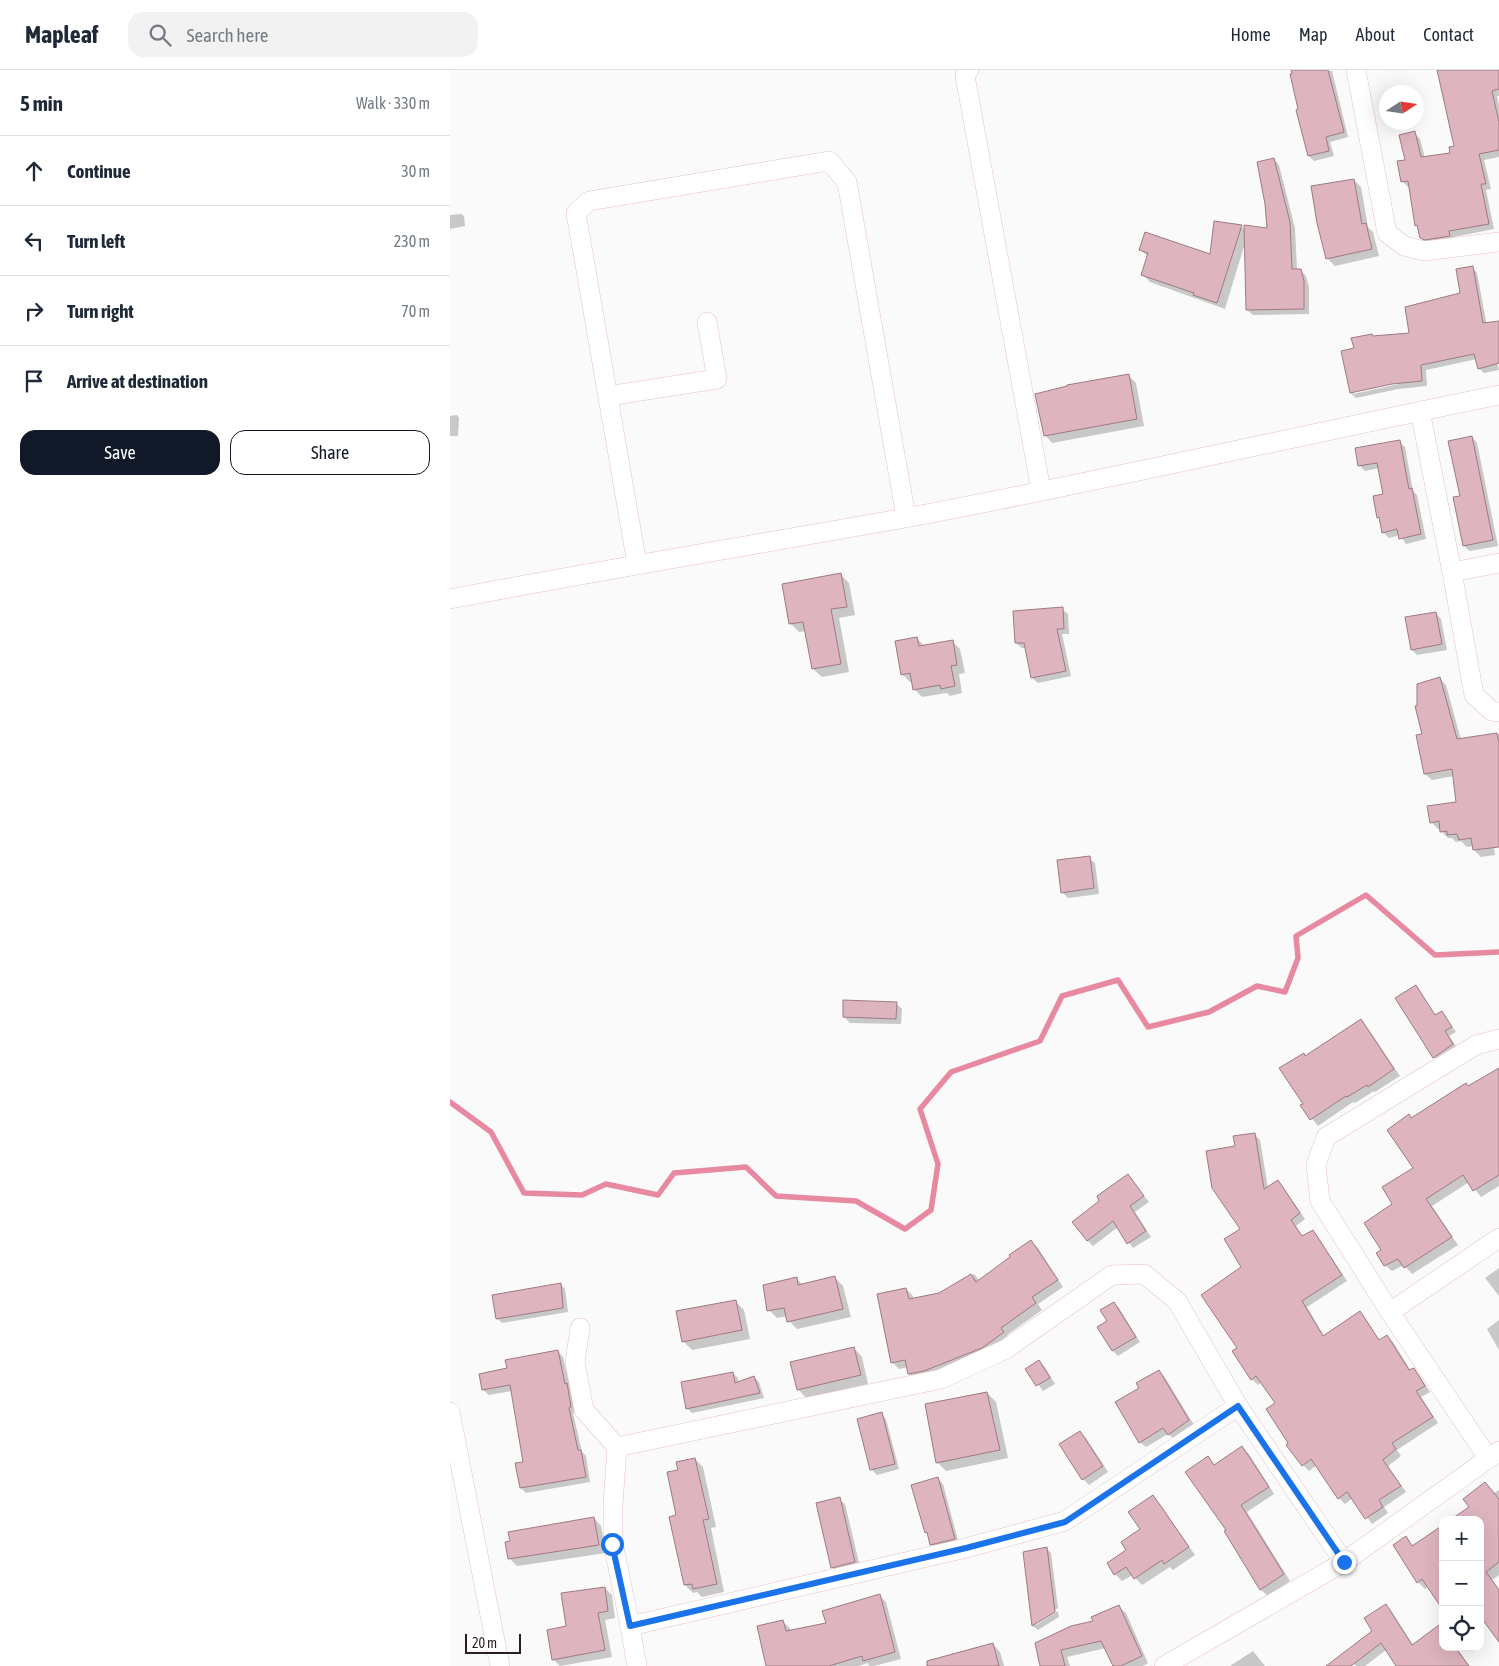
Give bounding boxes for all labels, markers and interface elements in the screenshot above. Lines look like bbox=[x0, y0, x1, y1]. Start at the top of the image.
search box bbox=[128, 12, 478, 57]
text: Mapleaf bbox=[25, 21, 98, 48]
icon: search bbox=[146, 21, 174, 49]
text: Search here bbox=[186, 24, 268, 46]
text: Home bbox=[1231, 24, 1271, 45]
text: Map bbox=[1299, 24, 1328, 45]
text: About bbox=[1356, 24, 1395, 45]
text: Contact bbox=[1423, 24, 1474, 45]
north arrow bbox=[1379, 85, 1424, 130]
text: 5 min bbox=[20, 91, 63, 115]
text: Walk · 330 m bbox=[356, 94, 430, 112]
icon: ahead bbox=[20, 157, 48, 185]
text: Continue bbox=[67, 160, 131, 182]
text: 30 m bbox=[401, 162, 430, 180]
icon: left bbox=[20, 227, 48, 255]
text: Turn left bbox=[67, 230, 125, 252]
text: 230 m bbox=[394, 232, 430, 250]
icon: right bbox=[20, 297, 48, 325]
text: Turn right bbox=[67, 300, 134, 322]
text: 70 m bbox=[401, 302, 430, 320]
icon: arrive bbox=[20, 367, 48, 395]
text: Arrive at destination bbox=[67, 370, 208, 392]
button: Save bbox=[20, 430, 220, 475]
button: Share bbox=[230, 430, 430, 475]
map controls bbox=[1439, 1516, 1484, 1651]
button: + bbox=[1439, 1516, 1484, 1561]
route start bbox=[601, 1533, 624, 1556]
route end bbox=[1333, 1551, 1356, 1574]
button: − bbox=[1439, 1561, 1484, 1606]
button: locate bbox=[1439, 1606, 1484, 1651]
scale bar bbox=[465, 1631, 521, 1654]
text: 20 m bbox=[472, 1635, 497, 1651]

